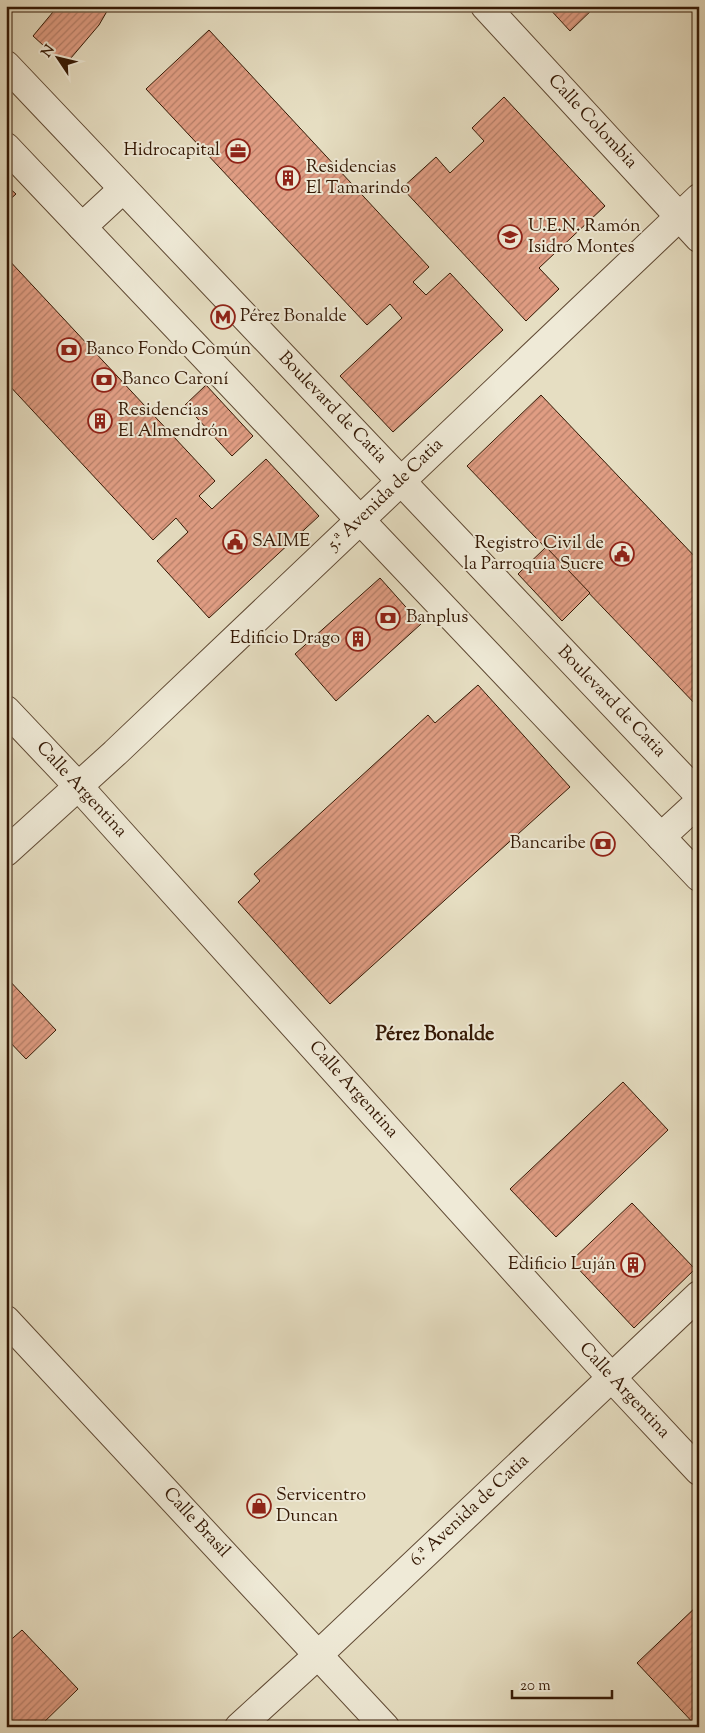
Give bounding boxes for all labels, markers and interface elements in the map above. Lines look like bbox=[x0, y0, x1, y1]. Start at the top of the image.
north arrow bbox=[32, 32, 82, 82]
text: N bbox=[38, 41, 60, 62]
street label: Calle Colombia bbox=[541, 69, 643, 175]
place label: Hidrocapital bbox=[123, 138, 220, 164]
office icon: Hidrocapital bbox=[225, 138, 251, 164]
place label: Residencias El Tamarindo bbox=[306, 155, 410, 202]
building icon: Residencias El Tamarindo bbox=[275, 165, 301, 191]
place label: U.E.N. Ramón Isidro Montes bbox=[528, 214, 641, 261]
school or university icon: U.E.N. Ramón Isidro Montes bbox=[497, 224, 523, 250]
metro station icon: Pérez Bonalde bbox=[210, 304, 236, 330]
place label: Pérez Bonalde bbox=[240, 304, 347, 330]
bank icon: Banco Fondo Común bbox=[56, 337, 82, 363]
place label: Banco Fondo Común bbox=[86, 337, 252, 363]
street label: Boulevard de Catia bbox=[272, 346, 392, 470]
bank icon: Banco Caroní bbox=[91, 367, 117, 393]
place label: Banco Caroní bbox=[122, 367, 229, 393]
place label: Residencias El Almendrón bbox=[118, 398, 229, 445]
building icon: Residencias El Almendrón bbox=[87, 408, 113, 434]
street label: 5.ª Avenida de Catia bbox=[322, 433, 450, 558]
public building icon: SAIME bbox=[222, 529, 248, 555]
place label: SAIME bbox=[252, 529, 310, 555]
place label: Registro Civil de la Parroquia Sucre bbox=[464, 531, 604, 578]
public building icon: Registro Civil de la Parroquia Sucre bbox=[609, 541, 635, 567]
bank icon: Banplus bbox=[375, 605, 401, 631]
place label: Banplus bbox=[406, 605, 468, 631]
place label: Edificio Drago bbox=[230, 626, 340, 652]
building icon: Edificio Drago bbox=[345, 626, 371, 652]
street label: Boulevard de Catia bbox=[551, 640, 671, 764]
street label: Calle Argentina bbox=[29, 736, 133, 844]
place label: Bancaribe bbox=[510, 831, 586, 857]
bank icon: Bancaribe bbox=[590, 831, 616, 857]
district label: Pérez Bonalde bbox=[376, 1021, 494, 1050]
street label: Calle Argentina bbox=[302, 1035, 404, 1145]
place label: Edificio Luján bbox=[508, 1252, 616, 1278]
building icon: Edificio Luján bbox=[620, 1252, 646, 1278]
street label: Calle Argentina bbox=[572, 1337, 676, 1445]
street label: 6.ª Avenida de Catia bbox=[405, 1449, 535, 1573]
street label: Calle Brasil bbox=[156, 1482, 236, 1564]
place label: Servicentro Duncan bbox=[276, 1483, 366, 1530]
shop icon: Servicentro Duncan bbox=[246, 1493, 272, 1519]
scale bar bbox=[512, 1668, 612, 1700]
text: 20 m bbox=[520, 1676, 551, 1697]

